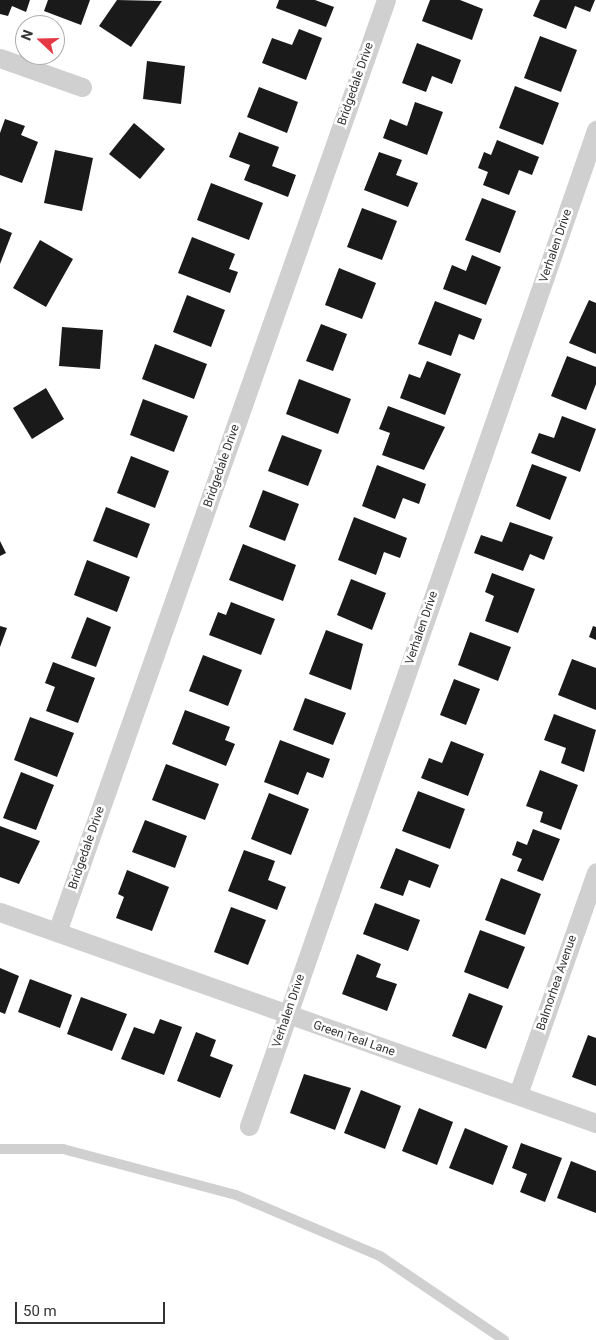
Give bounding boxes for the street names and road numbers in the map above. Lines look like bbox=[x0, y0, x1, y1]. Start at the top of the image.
street label: Bridgedale Drive bbox=[335, 41, 377, 127]
street label: Verhalen Drive bbox=[537, 207, 575, 285]
street label: Bridgedale Drive bbox=[201, 423, 243, 509]
street label: Verhalen Drive bbox=[403, 589, 441, 667]
street label: Bridgedale Drive bbox=[66, 805, 108, 891]
street label: Balmorhea Avenue bbox=[534, 933, 580, 1033]
street label: Verhalen Drive bbox=[270, 972, 308, 1050]
street label: Green Teal Lane bbox=[311, 1018, 397, 1060]

